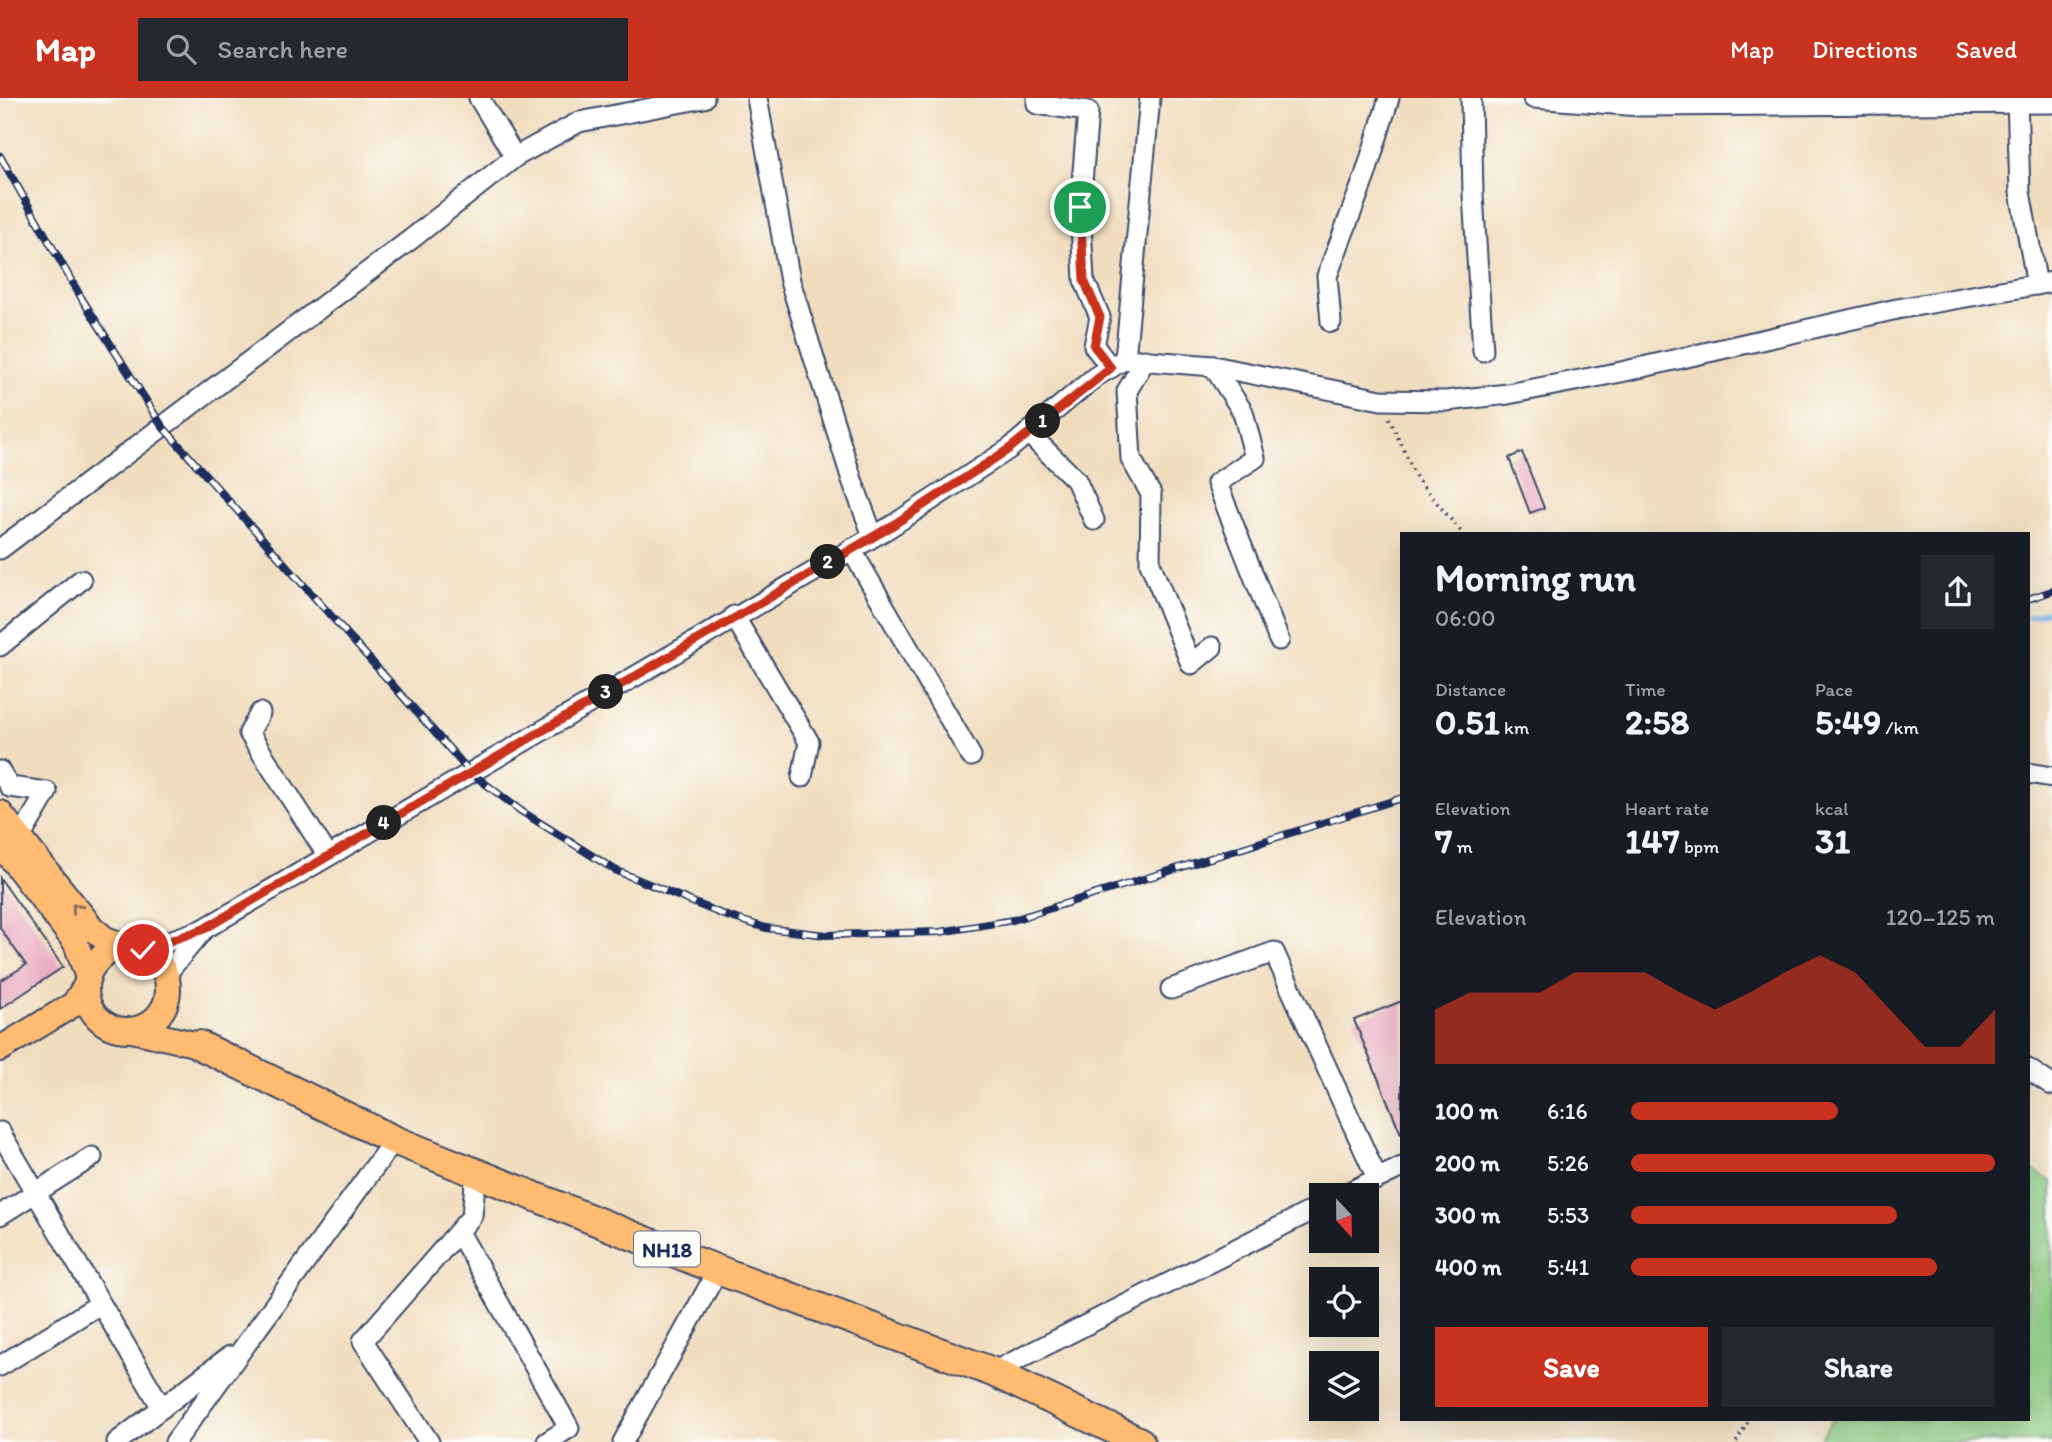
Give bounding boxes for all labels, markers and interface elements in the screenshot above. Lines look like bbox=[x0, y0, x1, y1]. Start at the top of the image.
search box bbox=[138, 18, 628, 81]
text: Map bbox=[35, 30, 96, 69]
icon: search bbox=[162, 30, 200, 68]
text: Search here bbox=[218, 33, 348, 65]
text: Map bbox=[1730, 35, 1774, 64]
text: Directions bbox=[1812, 35, 1918, 64]
text: Saved bbox=[1956, 35, 2017, 64]
pin bbox=[1050, 177, 1110, 237]
icon: arrive bbox=[1061, 188, 1099, 226]
pin: 1 bbox=[1026, 404, 1060, 438]
text: 1 bbox=[1038, 409, 1047, 432]
pin: 2 bbox=[810, 545, 846, 580]
text: 2 bbox=[823, 550, 833, 573]
text: Morning run bbox=[1435, 555, 1636, 601]
button: share bbox=[1921, 555, 1995, 629]
text: 06:00 bbox=[1435, 604, 1495, 632]
pin: 3 bbox=[588, 674, 624, 710]
text: Distance bbox=[1435, 678, 1506, 701]
text: Time bbox=[1625, 678, 1666, 701]
text: Pace bbox=[1815, 678, 1853, 701]
text: 3 bbox=[600, 680, 611, 703]
text: 0.51 bbox=[1435, 701, 1500, 743]
text: 2:58 bbox=[1625, 701, 1690, 743]
text: 5:49 bbox=[1815, 701, 1881, 743]
text: km bbox=[1500, 716, 1529, 739]
text: /km bbox=[1881, 716, 1919, 739]
text: Elevation bbox=[1435, 797, 1511, 820]
text: Heart rate bbox=[1625, 797, 1709, 820]
text: kcal bbox=[1815, 797, 1849, 820]
pin: 4 bbox=[366, 806, 402, 840]
text: 4 bbox=[378, 811, 389, 834]
text: 7 bbox=[1435, 820, 1452, 862]
text: 147 bbox=[1625, 820, 1680, 862]
text: 31 bbox=[1815, 820, 1850, 862]
text: m bbox=[1452, 835, 1473, 858]
text: bpm bbox=[1680, 835, 1719, 858]
one-way arrow bbox=[71, 903, 84, 915]
text: Elevation bbox=[1435, 903, 1526, 931]
text: 120–125 m bbox=[1886, 903, 1995, 931]
pin bbox=[113, 920, 173, 980]
icon: check bbox=[124, 931, 162, 969]
text: 100 m bbox=[1435, 1097, 1499, 1125]
text: 6:16 bbox=[1547, 1097, 1588, 1125]
text: 200 m bbox=[1435, 1149, 1500, 1177]
text: 5:26 bbox=[1547, 1149, 1589, 1177]
north arrow bbox=[1309, 1183, 1379, 1253]
map controls bbox=[1309, 1183, 1379, 1421]
text: 300 m bbox=[1435, 1201, 1500, 1229]
text: 5:53 bbox=[1547, 1201, 1589, 1229]
road number: NH18 bbox=[634, 1232, 700, 1266]
text: 400 m bbox=[1435, 1253, 1502, 1281]
text: 5:41 bbox=[1547, 1253, 1589, 1281]
button: locate bbox=[1309, 1267, 1379, 1337]
button: Save bbox=[1435, 1327, 1708, 1407]
button: Share bbox=[1722, 1327, 1995, 1407]
button: layers bbox=[1309, 1351, 1379, 1421]

